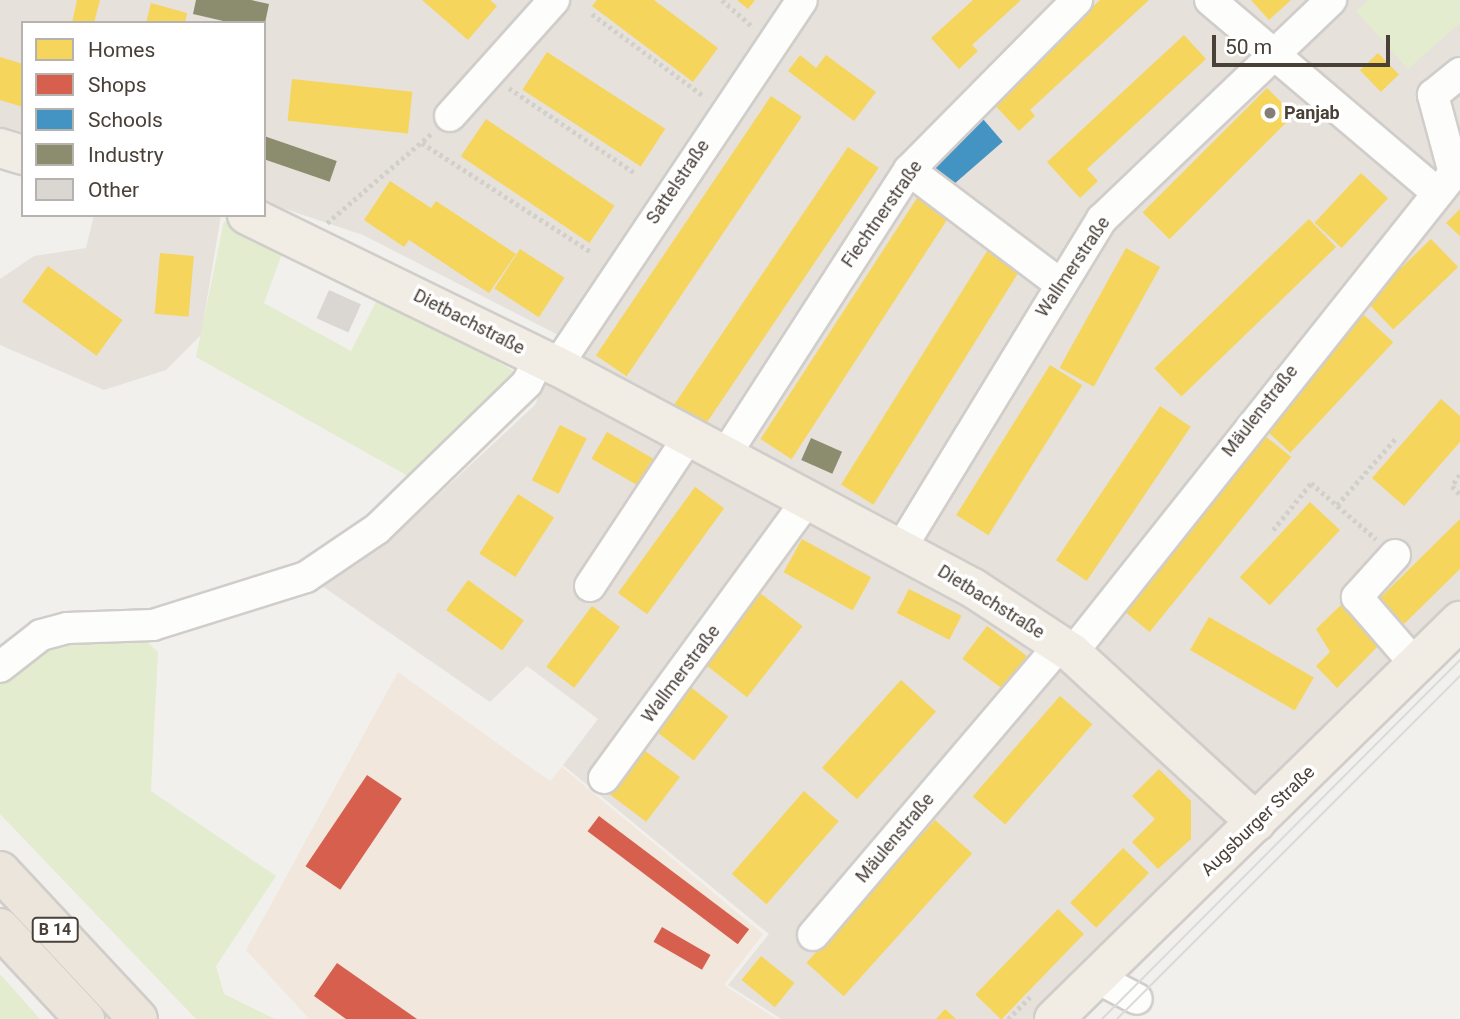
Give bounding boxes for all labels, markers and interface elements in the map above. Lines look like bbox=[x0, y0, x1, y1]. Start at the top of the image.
legend bbox=[21, 21, 266, 217]
scale bar bbox=[1215, 21, 1394, 65]
text: 50 m bbox=[1225, 35, 1272, 59]
text: Homes bbox=[88, 38, 155, 62]
text: Shops bbox=[88, 73, 147, 97]
place label: Panjab bbox=[1284, 102, 1340, 124]
marker: Panjab bbox=[1262, 105, 1278, 121]
text: Schools bbox=[88, 108, 163, 132]
street label: Sattelstraße bbox=[642, 136, 714, 228]
text: Industry bbox=[88, 143, 164, 167]
street label: Fiechtnerstraße bbox=[837, 156, 927, 272]
text: Other bbox=[88, 178, 139, 202]
street label: Wallmerstraße bbox=[1031, 213, 1115, 321]
street label: Dietbachstraße bbox=[410, 285, 528, 359]
street label: Mäulenstraße bbox=[1218, 361, 1302, 461]
street label: Dietbachstraße bbox=[934, 561, 1048, 643]
street label: Wallmerstraße bbox=[637, 621, 725, 727]
street label: Augsburger Straße bbox=[1197, 761, 1319, 881]
street label: Mäulenstraße bbox=[851, 789, 939, 887]
road number: B 14 bbox=[30, 918, 80, 942]

